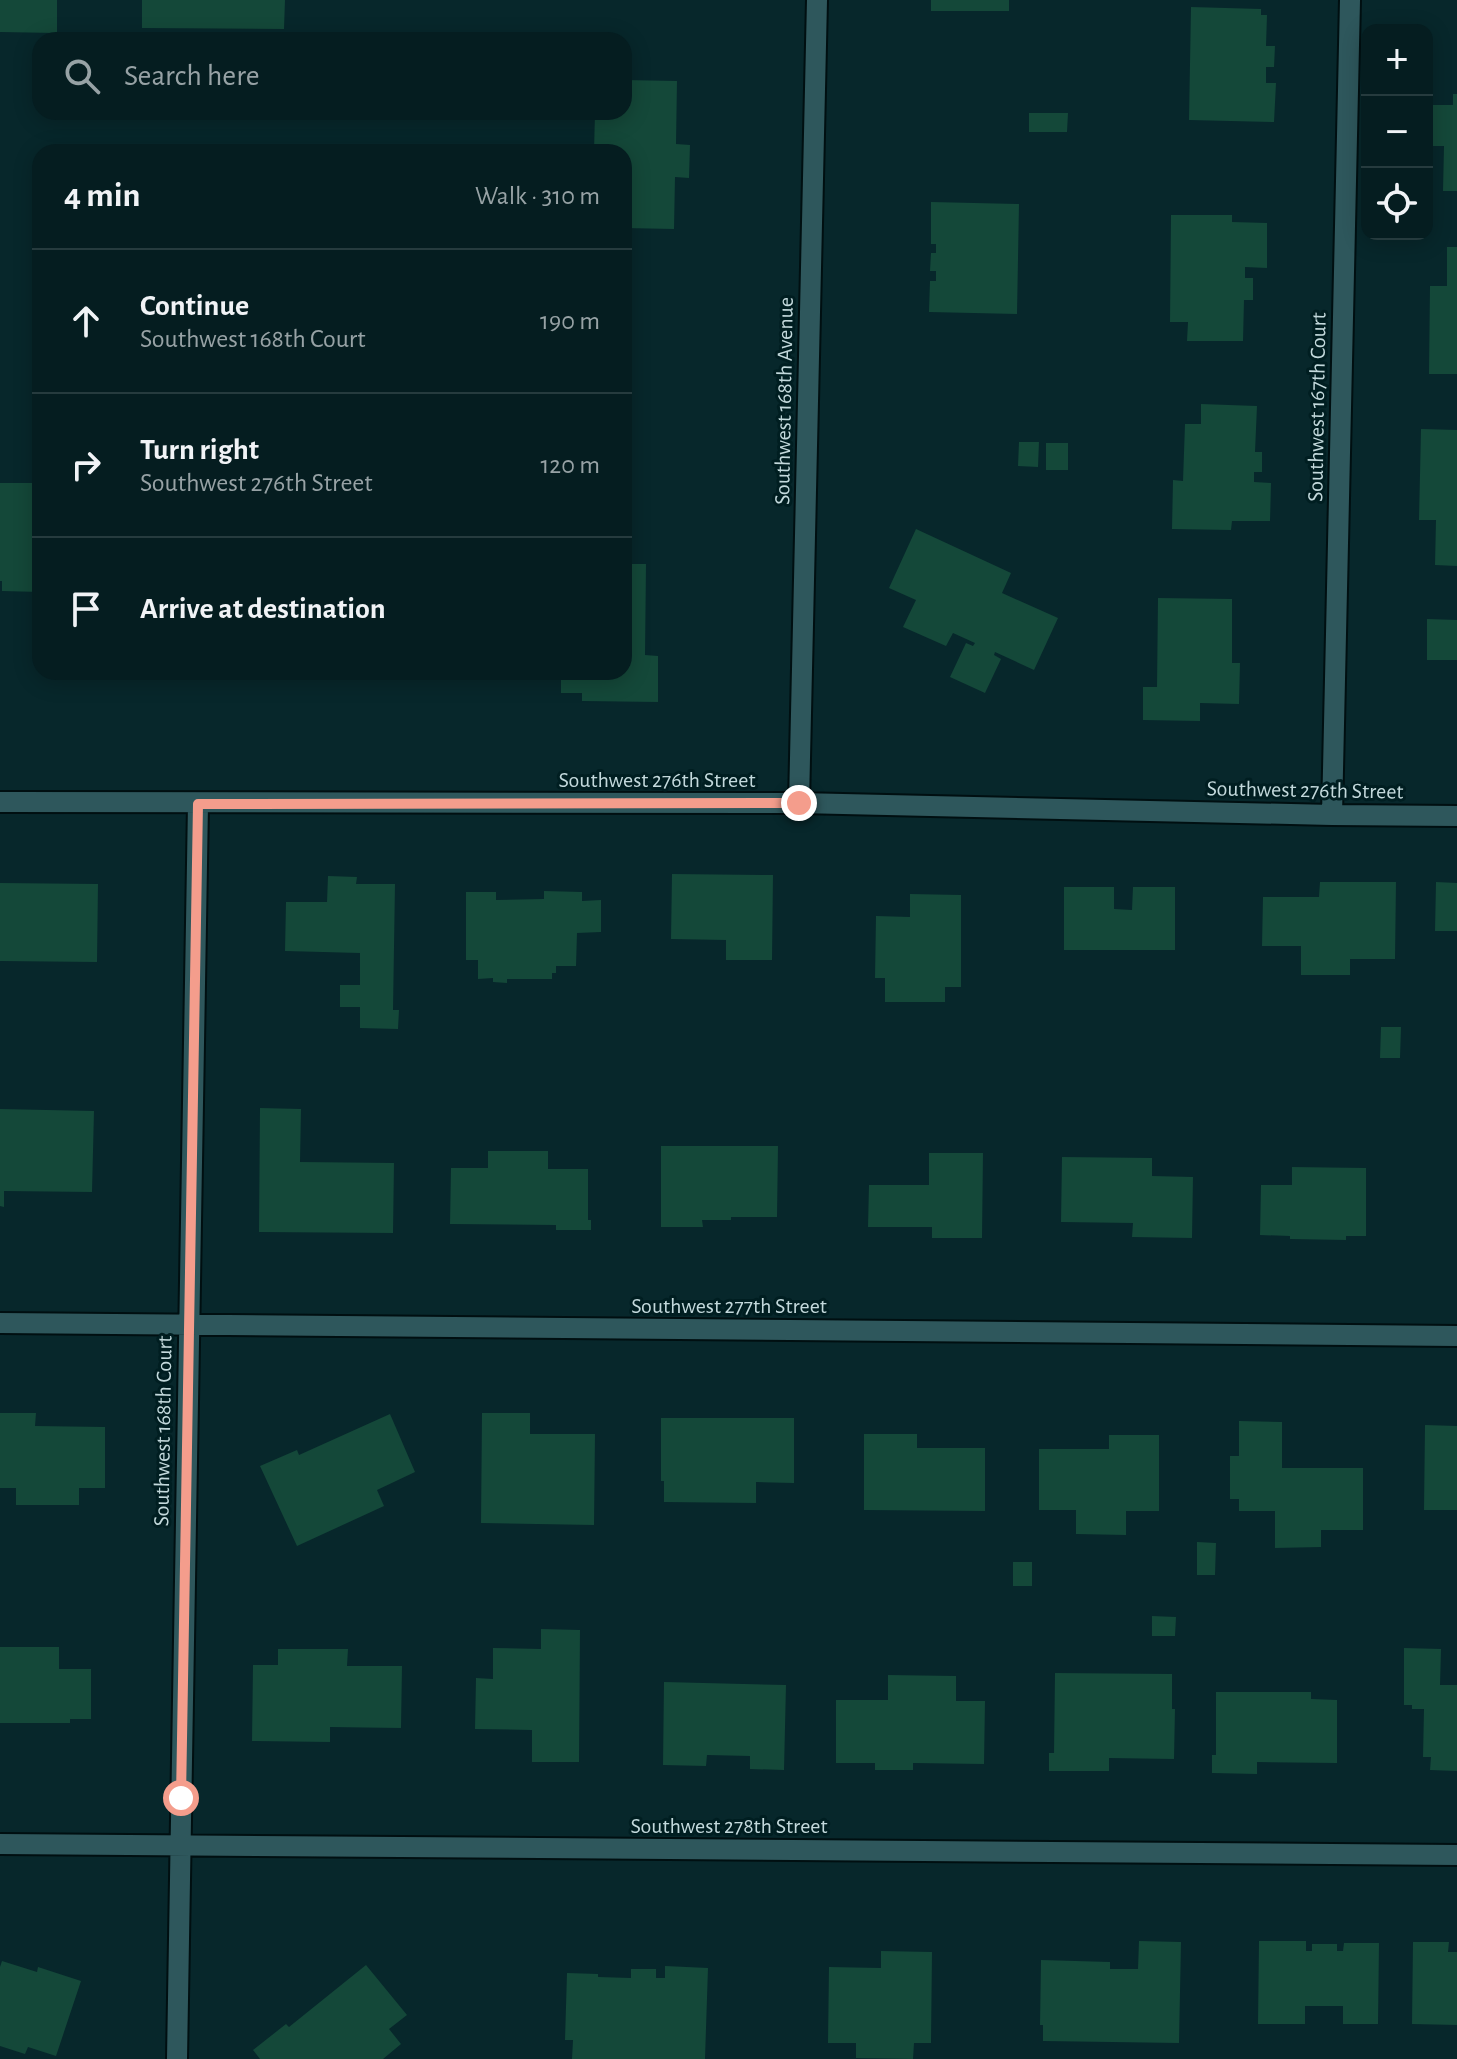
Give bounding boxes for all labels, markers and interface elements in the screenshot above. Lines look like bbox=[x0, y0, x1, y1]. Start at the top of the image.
map controls bbox=[1361, 24, 1433, 240]
button: + bbox=[1361, 24, 1433, 96]
search box bbox=[32, 32, 632, 120]
icon: search bbox=[60, 54, 104, 98]
text: Search here bbox=[124, 61, 260, 91]
button: − bbox=[1361, 96, 1433, 168]
button: locate bbox=[1361, 168, 1433, 240]
text: 4 min bbox=[64, 179, 141, 213]
text: Walk · 310 m bbox=[475, 183, 600, 209]
text: Continue bbox=[140, 291, 249, 321]
street label: Southwest 168th Avenue bbox=[771, 297, 797, 505]
icon: ahead bbox=[64, 299, 108, 343]
text: 190 m bbox=[540, 308, 600, 334]
street label: Southwest 167th Court bbox=[1304, 312, 1330, 502]
text: Southwest 168th Court bbox=[140, 326, 366, 352]
text: Turn right bbox=[140, 435, 259, 465]
icon: right bbox=[64, 443, 108, 487]
text: 120 m bbox=[540, 452, 600, 478]
text: Southwest 276th Street bbox=[140, 470, 373, 496]
icon: arrive bbox=[64, 587, 108, 631]
text: Arrive at destination bbox=[140, 594, 386, 624]
street label: Southwest 276th Street bbox=[559, 769, 755, 791]
street label: Southwest 276th Street bbox=[1206, 777, 1404, 803]
route end bbox=[781, 785, 817, 821]
street label: Southwest 277th Street bbox=[631, 1295, 827, 1317]
street label: Southwest 168th Court bbox=[150, 1335, 176, 1527]
route start bbox=[163, 1780, 199, 1816]
street label: Southwest 278th Street bbox=[631, 1815, 827, 1837]

